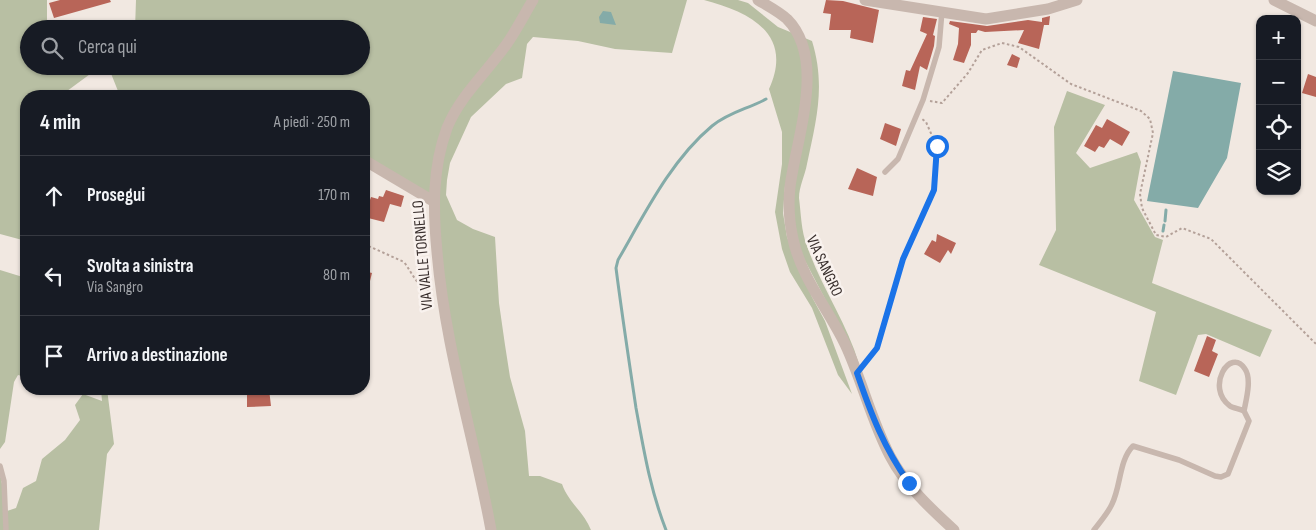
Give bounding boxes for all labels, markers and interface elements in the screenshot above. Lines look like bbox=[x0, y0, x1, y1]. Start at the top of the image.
map controls bbox=[1256, 15, 1301, 195]
button: + bbox=[1256, 15, 1301, 60]
search box bbox=[20, 20, 370, 75]
icon: search bbox=[38, 34, 66, 62]
text: Cerca qui bbox=[78, 36, 137, 59]
button: − bbox=[1256, 60, 1301, 105]
button: locate bbox=[1256, 105, 1301, 150]
text: 4 min bbox=[40, 110, 81, 135]
text: A piedi · 250 m bbox=[274, 113, 350, 132]
route start bbox=[926, 135, 949, 158]
button: layers bbox=[1256, 150, 1301, 195]
icon: ahead bbox=[40, 182, 68, 210]
text: Prosegui bbox=[87, 184, 145, 207]
text: 170 m bbox=[318, 186, 350, 205]
street label: VIA VALLE TORNELLO bbox=[409, 199, 437, 311]
street label: VIA SANGRO bbox=[802, 233, 846, 300]
text: Svolta a sinistra bbox=[87, 255, 194, 278]
icon: left bbox=[40, 262, 68, 290]
text: 80 m bbox=[323, 266, 350, 285]
text: Via Sangro bbox=[87, 278, 143, 297]
icon: arrive bbox=[40, 342, 68, 370]
text: Arrivo a destinazione bbox=[87, 344, 228, 367]
route end bbox=[898, 472, 921, 495]

